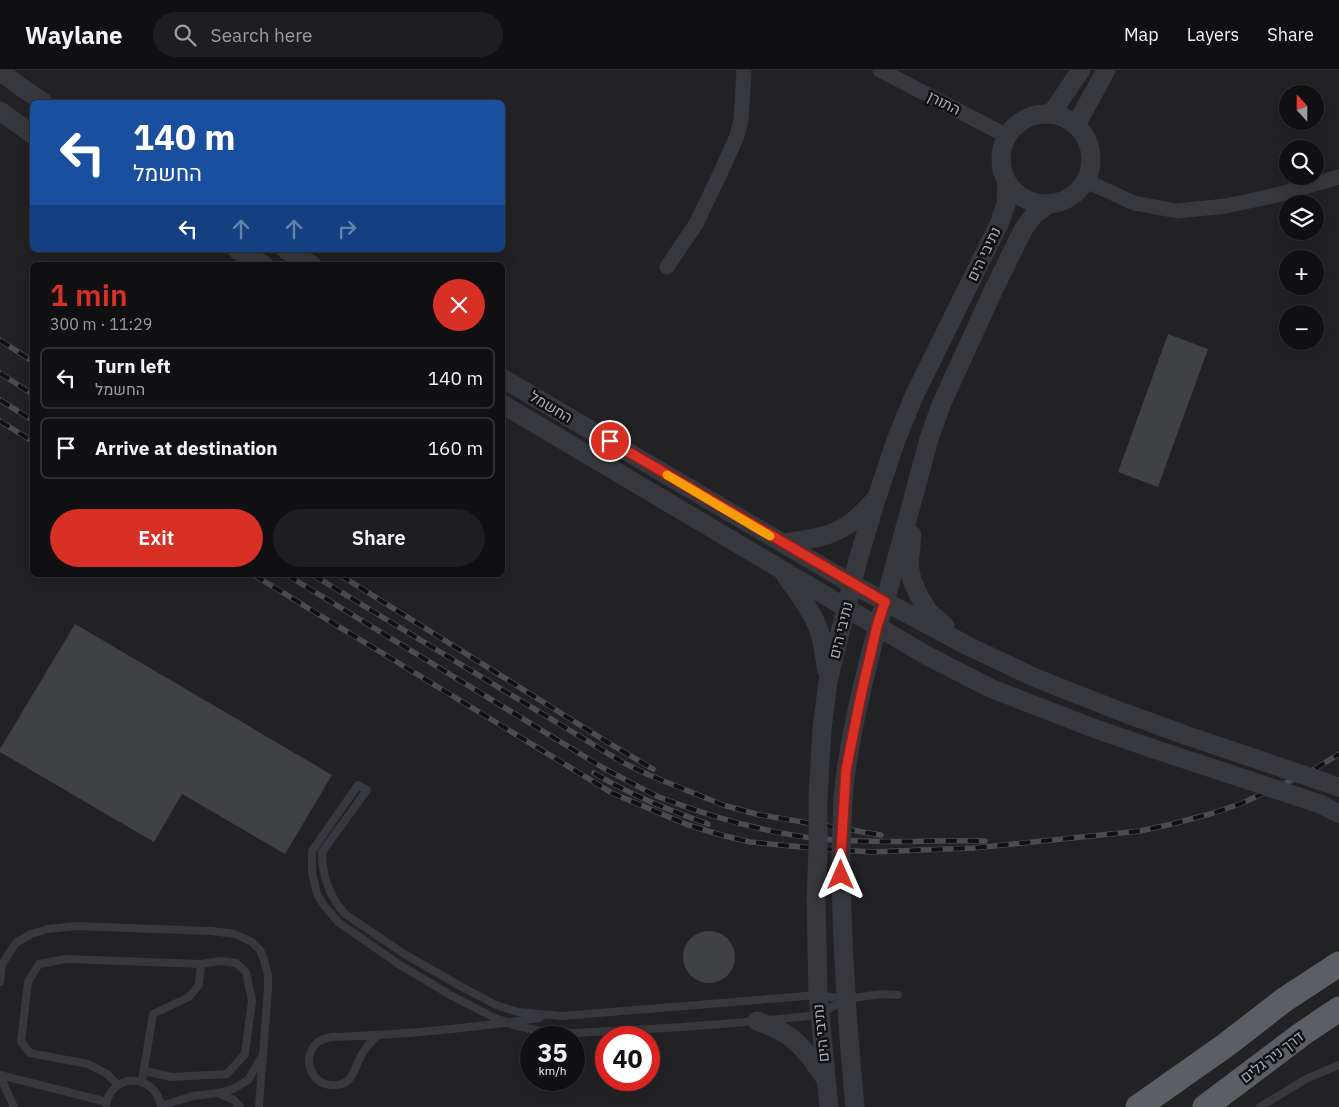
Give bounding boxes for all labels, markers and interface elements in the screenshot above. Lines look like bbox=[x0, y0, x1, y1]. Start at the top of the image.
search box bbox=[153, 12, 503, 57]
text: Waylane bbox=[25, 19, 123, 51]
icon: search bbox=[171, 21, 199, 49]
text: Search here bbox=[211, 23, 312, 47]
text: Map bbox=[1124, 23, 1159, 46]
text: Layers bbox=[1187, 23, 1239, 46]
text: Share bbox=[1267, 23, 1314, 46]
north arrow bbox=[1279, 85, 1324, 130]
map controls bbox=[1279, 85, 1324, 350]
street label: התורן bbox=[925, 86, 964, 119]
text: 140 m bbox=[133, 114, 236, 160]
icon: left bbox=[50, 120, 115, 185]
button: search bbox=[1279, 140, 1324, 185]
text: החשמל bbox=[133, 158, 202, 187]
button: layers bbox=[1279, 195, 1324, 240]
icon: left bbox=[174, 215, 202, 243]
icon: ahead bbox=[227, 215, 255, 243]
icon: ahead bbox=[280, 215, 308, 243]
icon: right bbox=[333, 215, 361, 243]
street label: נתיבי הים bbox=[962, 223, 1005, 284]
button: + bbox=[1279, 250, 1324, 295]
text: 1 min bbox=[50, 275, 128, 314]
button: close bbox=[433, 279, 485, 331]
button: − bbox=[1279, 305, 1324, 350]
text: 300 m · 11:29 bbox=[50, 314, 152, 334]
text: Turn left bbox=[95, 354, 171, 378]
icon: left bbox=[52, 364, 80, 392]
text: 140 m bbox=[428, 366, 483, 390]
text: החשמל bbox=[95, 379, 145, 399]
street label: החשמל bbox=[526, 386, 576, 427]
pin bbox=[589, 420, 631, 462]
icon: arrive bbox=[596, 427, 624, 455]
icon: arrive bbox=[52, 434, 80, 462]
text: Arrive at destination bbox=[95, 436, 278, 460]
text: 160 m bbox=[428, 436, 483, 460]
button: Exit bbox=[50, 509, 263, 567]
button: Share bbox=[273, 509, 485, 567]
street label: נתיבי הים bbox=[824, 599, 857, 660]
position arrow bbox=[814, 848, 866, 900]
street label: נתיבי הים bbox=[808, 1003, 833, 1063]
speed limit sign: 40 bbox=[595, 1026, 660, 1091]
street label: דרך ניר גלים bbox=[1236, 1026, 1307, 1087]
text: 35 bbox=[537, 1036, 568, 1069]
text: km/h bbox=[538, 1063, 567, 1078]

